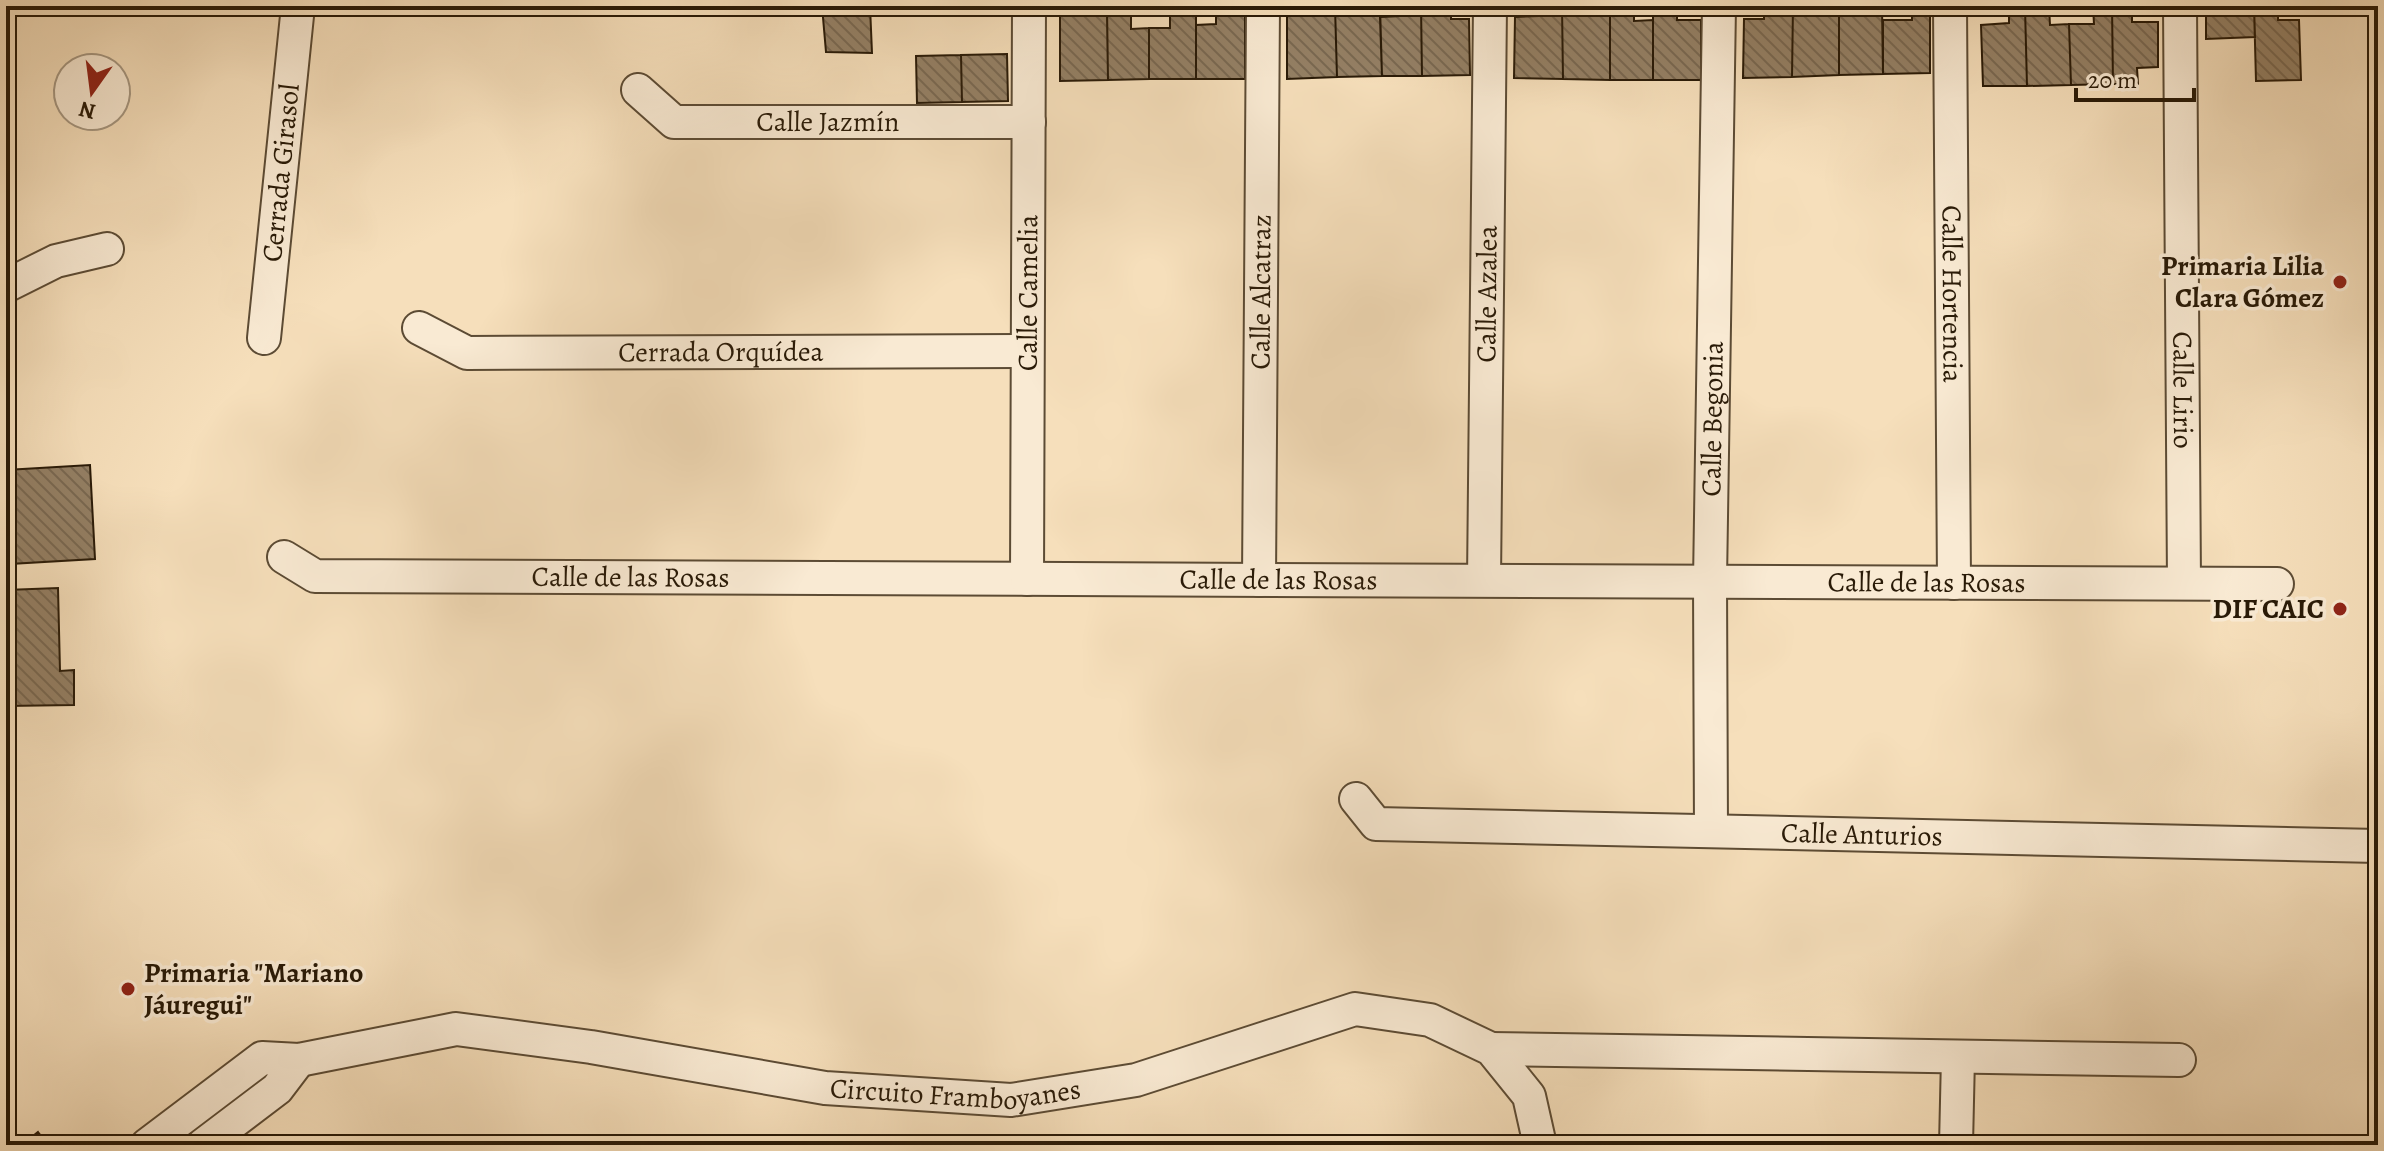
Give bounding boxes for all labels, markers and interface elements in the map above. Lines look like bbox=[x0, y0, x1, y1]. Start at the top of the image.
north arrow bbox=[52, 52, 132, 132]
scale bar bbox=[2076, 52, 2194, 102]
text: 20 m bbox=[2088, 64, 2137, 96]
street label: Cerrada Girasol bbox=[253, 82, 309, 264]
text: N bbox=[76, 94, 99, 127]
street label: Calle Jazmín bbox=[756, 103, 899, 141]
street label: Calle Hortencia bbox=[1932, 205, 1972, 383]
street label: Calle Alcatraz bbox=[1241, 214, 1281, 370]
street label: Calle Camelia bbox=[1009, 215, 1047, 371]
street label: Calle Azalea bbox=[1467, 225, 1507, 363]
place label: Primaria Lilia Clara Gómez bbox=[2161, 247, 2324, 317]
marker: Primaria Lilia Clara Gómez bbox=[2331, 273, 2349, 291]
street label: Calle Lirio bbox=[2163, 331, 2202, 449]
street label: Cerrada Orquídea bbox=[618, 333, 824, 371]
street label: Calle Begonia bbox=[1692, 341, 1733, 497]
street label: Calle de las Rosas bbox=[532, 558, 730, 597]
street label: Calle de las Rosas bbox=[1180, 561, 1378, 599]
street label: Calle de las Rosas bbox=[1828, 563, 2026, 602]
place label: DIF CAIC bbox=[2213, 590, 2324, 628]
marker: DIF CAIC bbox=[2331, 600, 2349, 618]
street label: Calle Anturios bbox=[1781, 814, 1943, 855]
place label: Primaria "Mariano Jáuregui" bbox=[144, 954, 363, 1024]
marker: Primaria "Mariano Jáuregui" bbox=[119, 980, 137, 998]
street label: Circuito Framboyanes bbox=[829, 1069, 1083, 1119]

